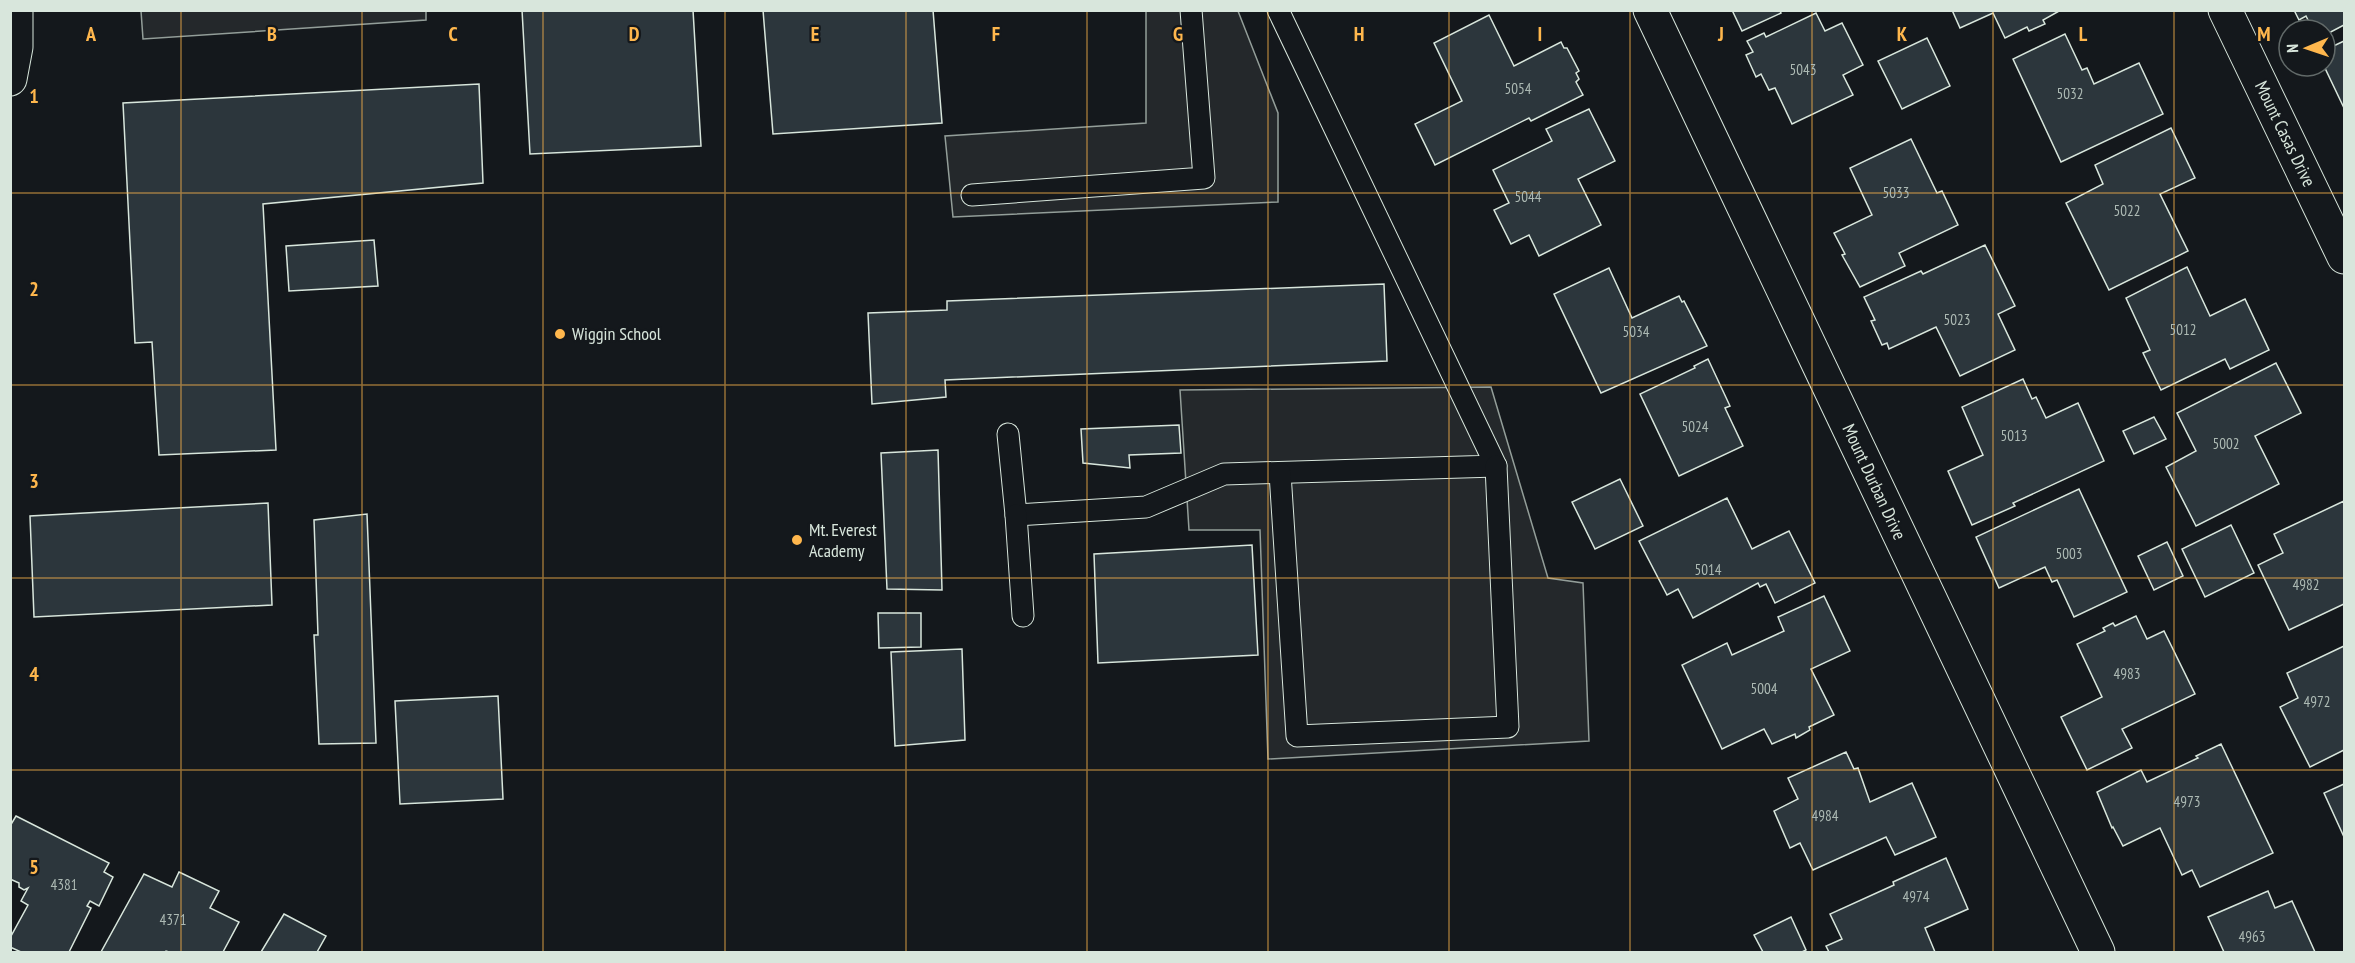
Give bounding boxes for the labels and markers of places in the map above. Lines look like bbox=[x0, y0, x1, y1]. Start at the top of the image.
place label: Wiggin School bbox=[572, 322, 662, 345]
marker: Wiggin School bbox=[553, 327, 567, 341]
place label: Mt. Everest Academy bbox=[809, 518, 877, 562]
marker: Mt. Everest Academy bbox=[790, 533, 804, 547]

